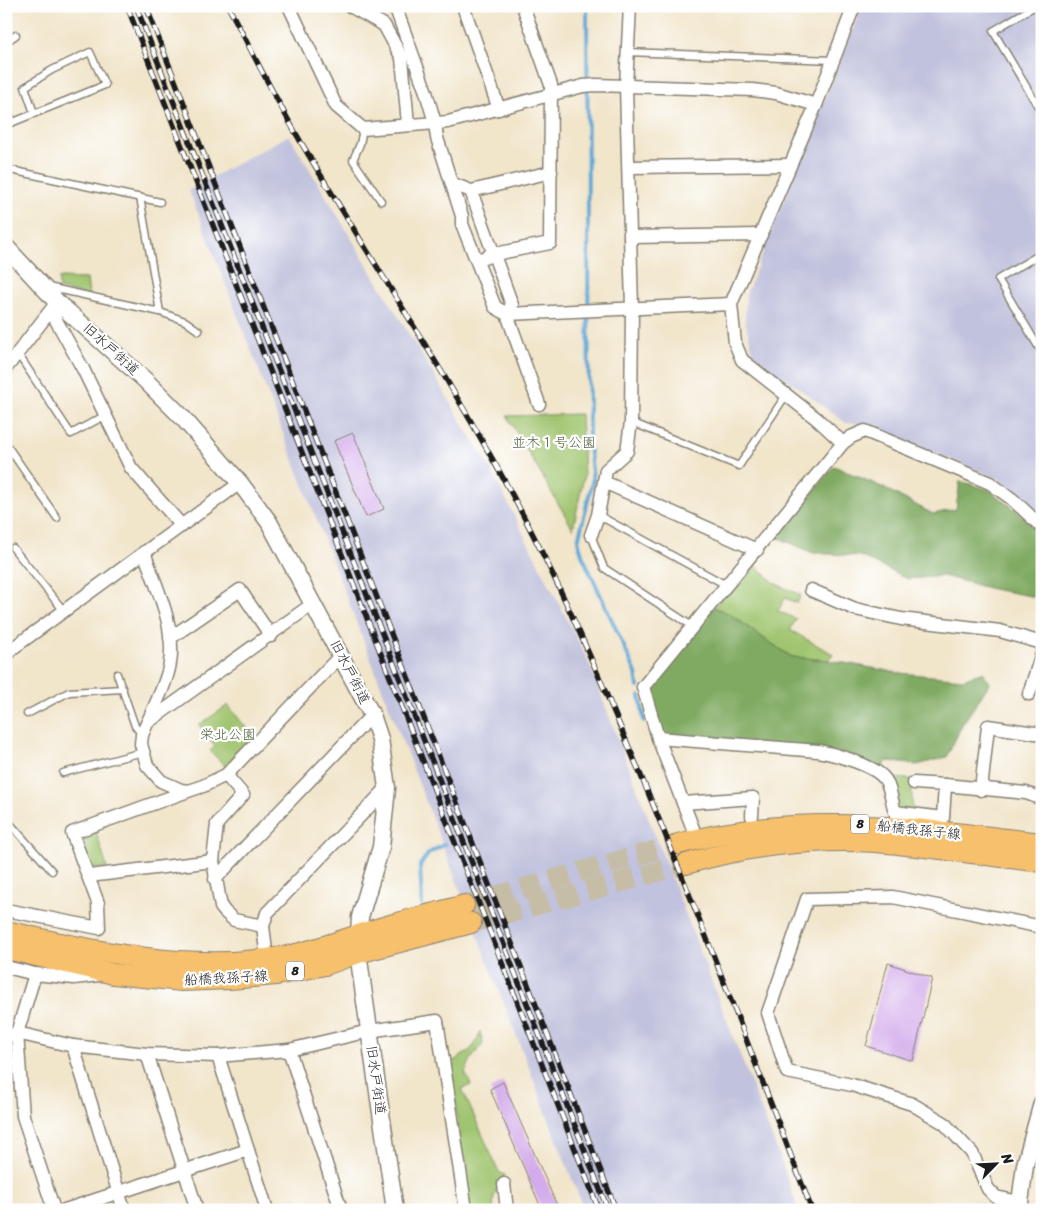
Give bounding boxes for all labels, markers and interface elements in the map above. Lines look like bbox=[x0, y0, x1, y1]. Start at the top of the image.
street label: 旧水戸街道 bbox=[77, 316, 145, 382]
park label: 並木１号公園 bbox=[512, 430, 596, 455]
street label: 旧水戸街道 bbox=[323, 635, 377, 709]
park label: 栄北公園 bbox=[200, 722, 256, 747]
street label: 船橋我孫子線 bbox=[876, 813, 962, 847]
road number: 8 bbox=[851, 814, 869, 834]
road number: 8 bbox=[286, 961, 304, 980]
street label: 船橋我孫子線 bbox=[183, 963, 269, 993]
street label: 旧水戸街道 bbox=[359, 1044, 393, 1116]
north arrow bbox=[970, 1138, 1020, 1188]
text: N bbox=[994, 1148, 1021, 1169]

